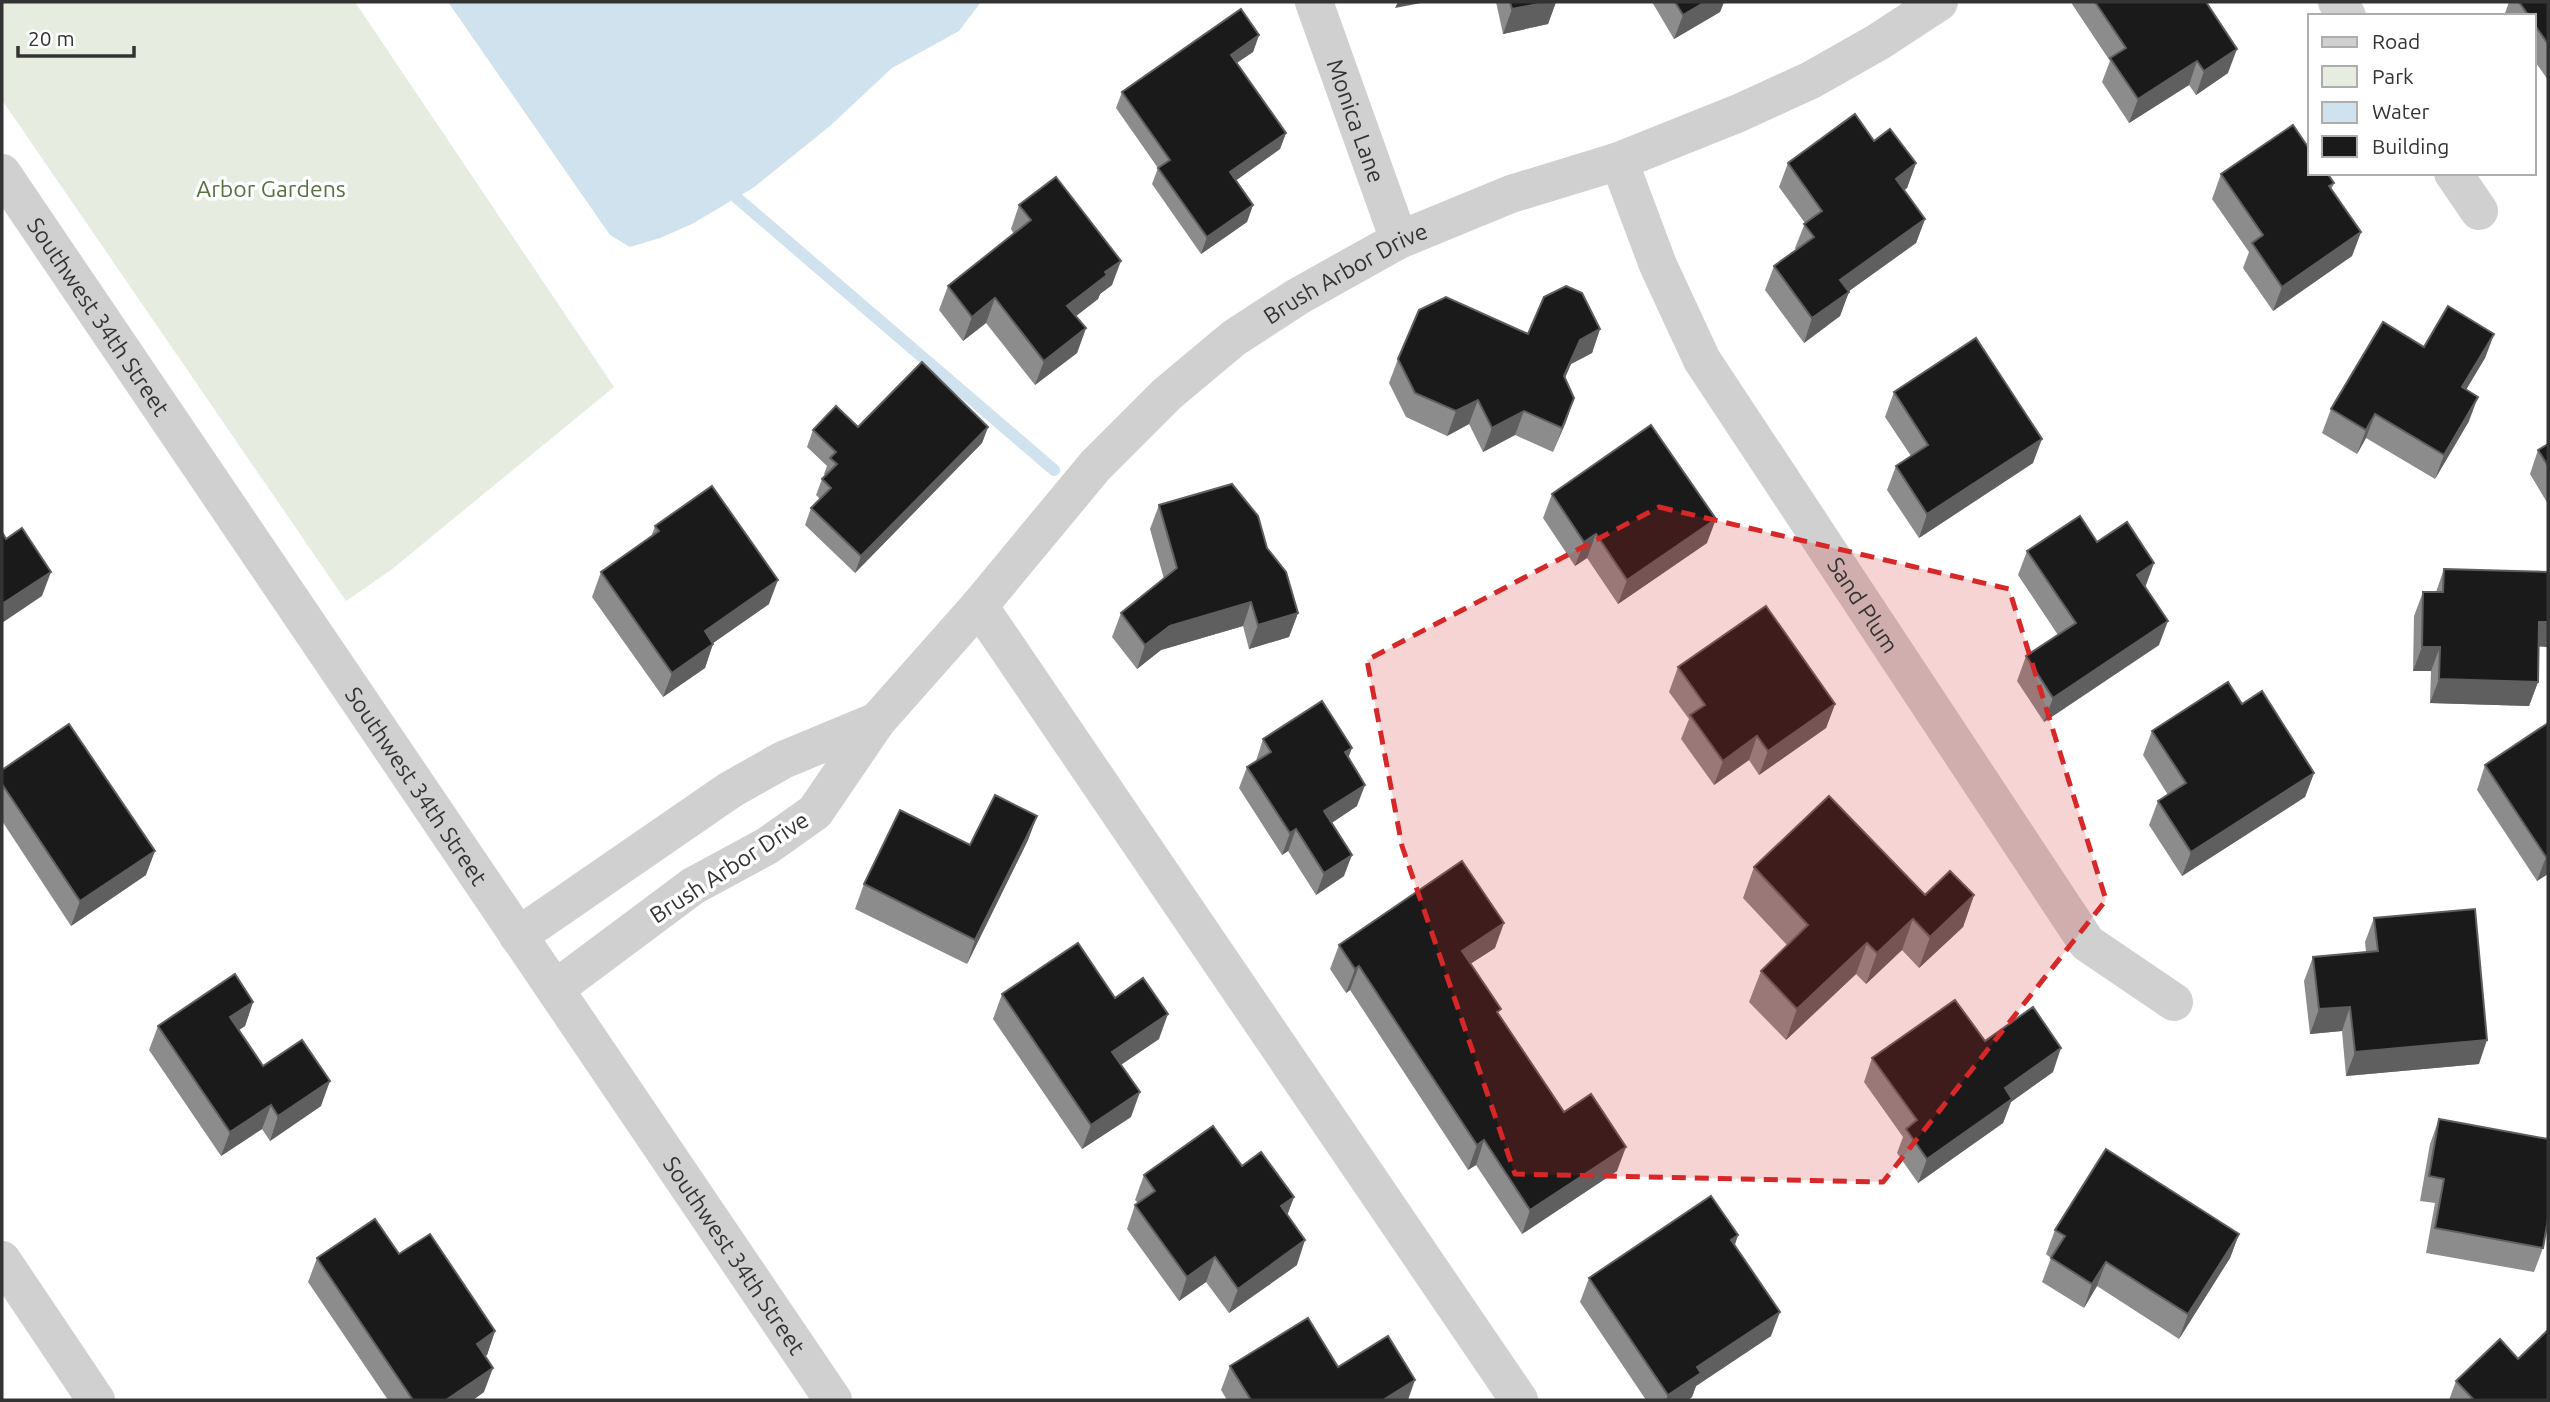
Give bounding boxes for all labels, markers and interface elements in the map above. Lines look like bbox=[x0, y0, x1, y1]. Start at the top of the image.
scale bar bbox=[18, 14, 133, 58]
legend bbox=[2308, 14, 2536, 175]
text: 20 m bbox=[28, 26, 75, 50]
text: Road bbox=[2372, 29, 2420, 53]
street label: Monica Lane bbox=[1323, 56, 1390, 186]
text: Park bbox=[2372, 64, 2414, 88]
text: Water bbox=[2372, 99, 2430, 123]
text: Building bbox=[2372, 134, 2449, 158]
park label: Arbor Gardens bbox=[196, 176, 346, 201]
street label: Southwest 34th Street bbox=[23, 213, 175, 420]
street label: Brush Arbor Drive bbox=[1259, 217, 1431, 328]
street label: Sand Plum bbox=[1823, 552, 1904, 657]
street label: Southwest 34th Street bbox=[341, 682, 493, 889]
street label: Brush Arbor Drive bbox=[645, 806, 813, 928]
street label: Southwest 34th Street bbox=[659, 1152, 811, 1359]

